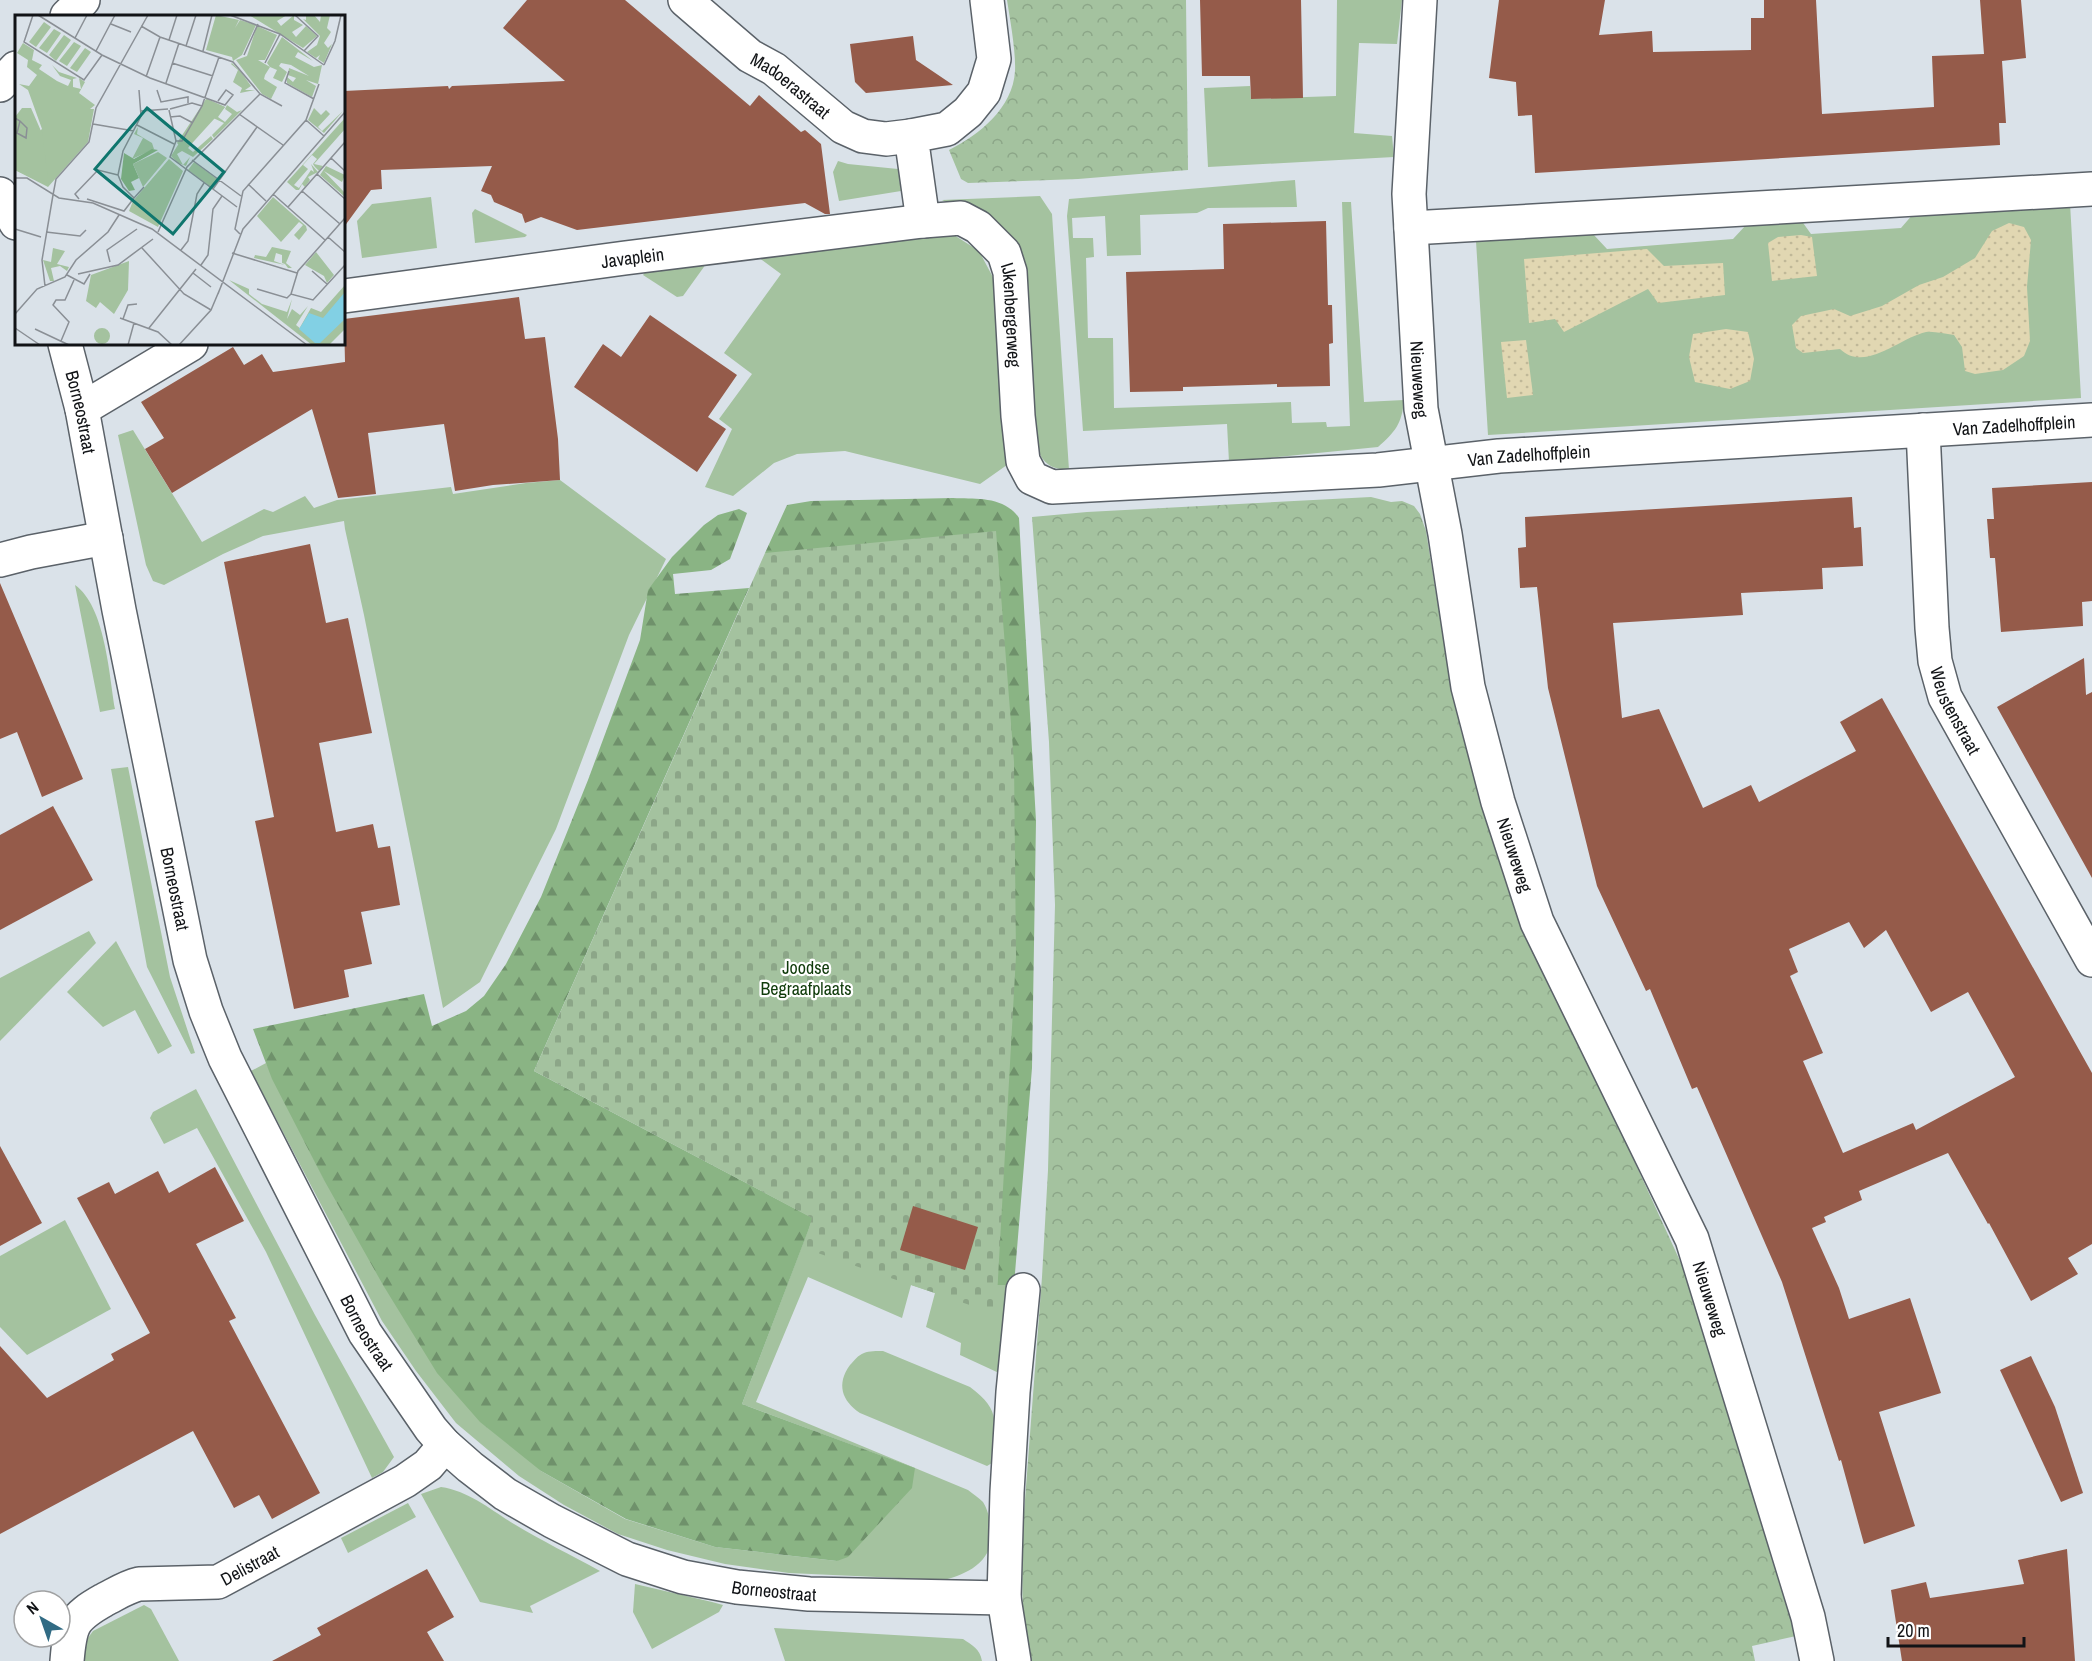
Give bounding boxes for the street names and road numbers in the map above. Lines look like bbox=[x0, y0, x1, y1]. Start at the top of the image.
street label: Madoerastraat bbox=[746, 46, 836, 124]
street label: Javaplein bbox=[599, 241, 665, 274]
street label: IJkenbergerweg bbox=[995, 259, 1028, 369]
street label: Nieuweweg bbox=[1405, 340, 1435, 421]
street label: Borneostraat bbox=[60, 368, 102, 456]
street label: Van Zadelhoffplein bbox=[1952, 409, 2076, 441]
street label: Van Zadelhoffplein bbox=[1466, 438, 1591, 472]
street label: Weustenstraat bbox=[1925, 664, 1987, 759]
street label: Nieuweweg bbox=[1491, 814, 1539, 896]
street label: Borneostraat bbox=[155, 845, 196, 933]
street label: Nieuweweg bbox=[1687, 1258, 1734, 1340]
street label: Borneostraat bbox=[335, 1290, 400, 1375]
street label: Delistraat bbox=[216, 1539, 283, 1591]
street label: Borneostraat bbox=[730, 1574, 817, 1607]

